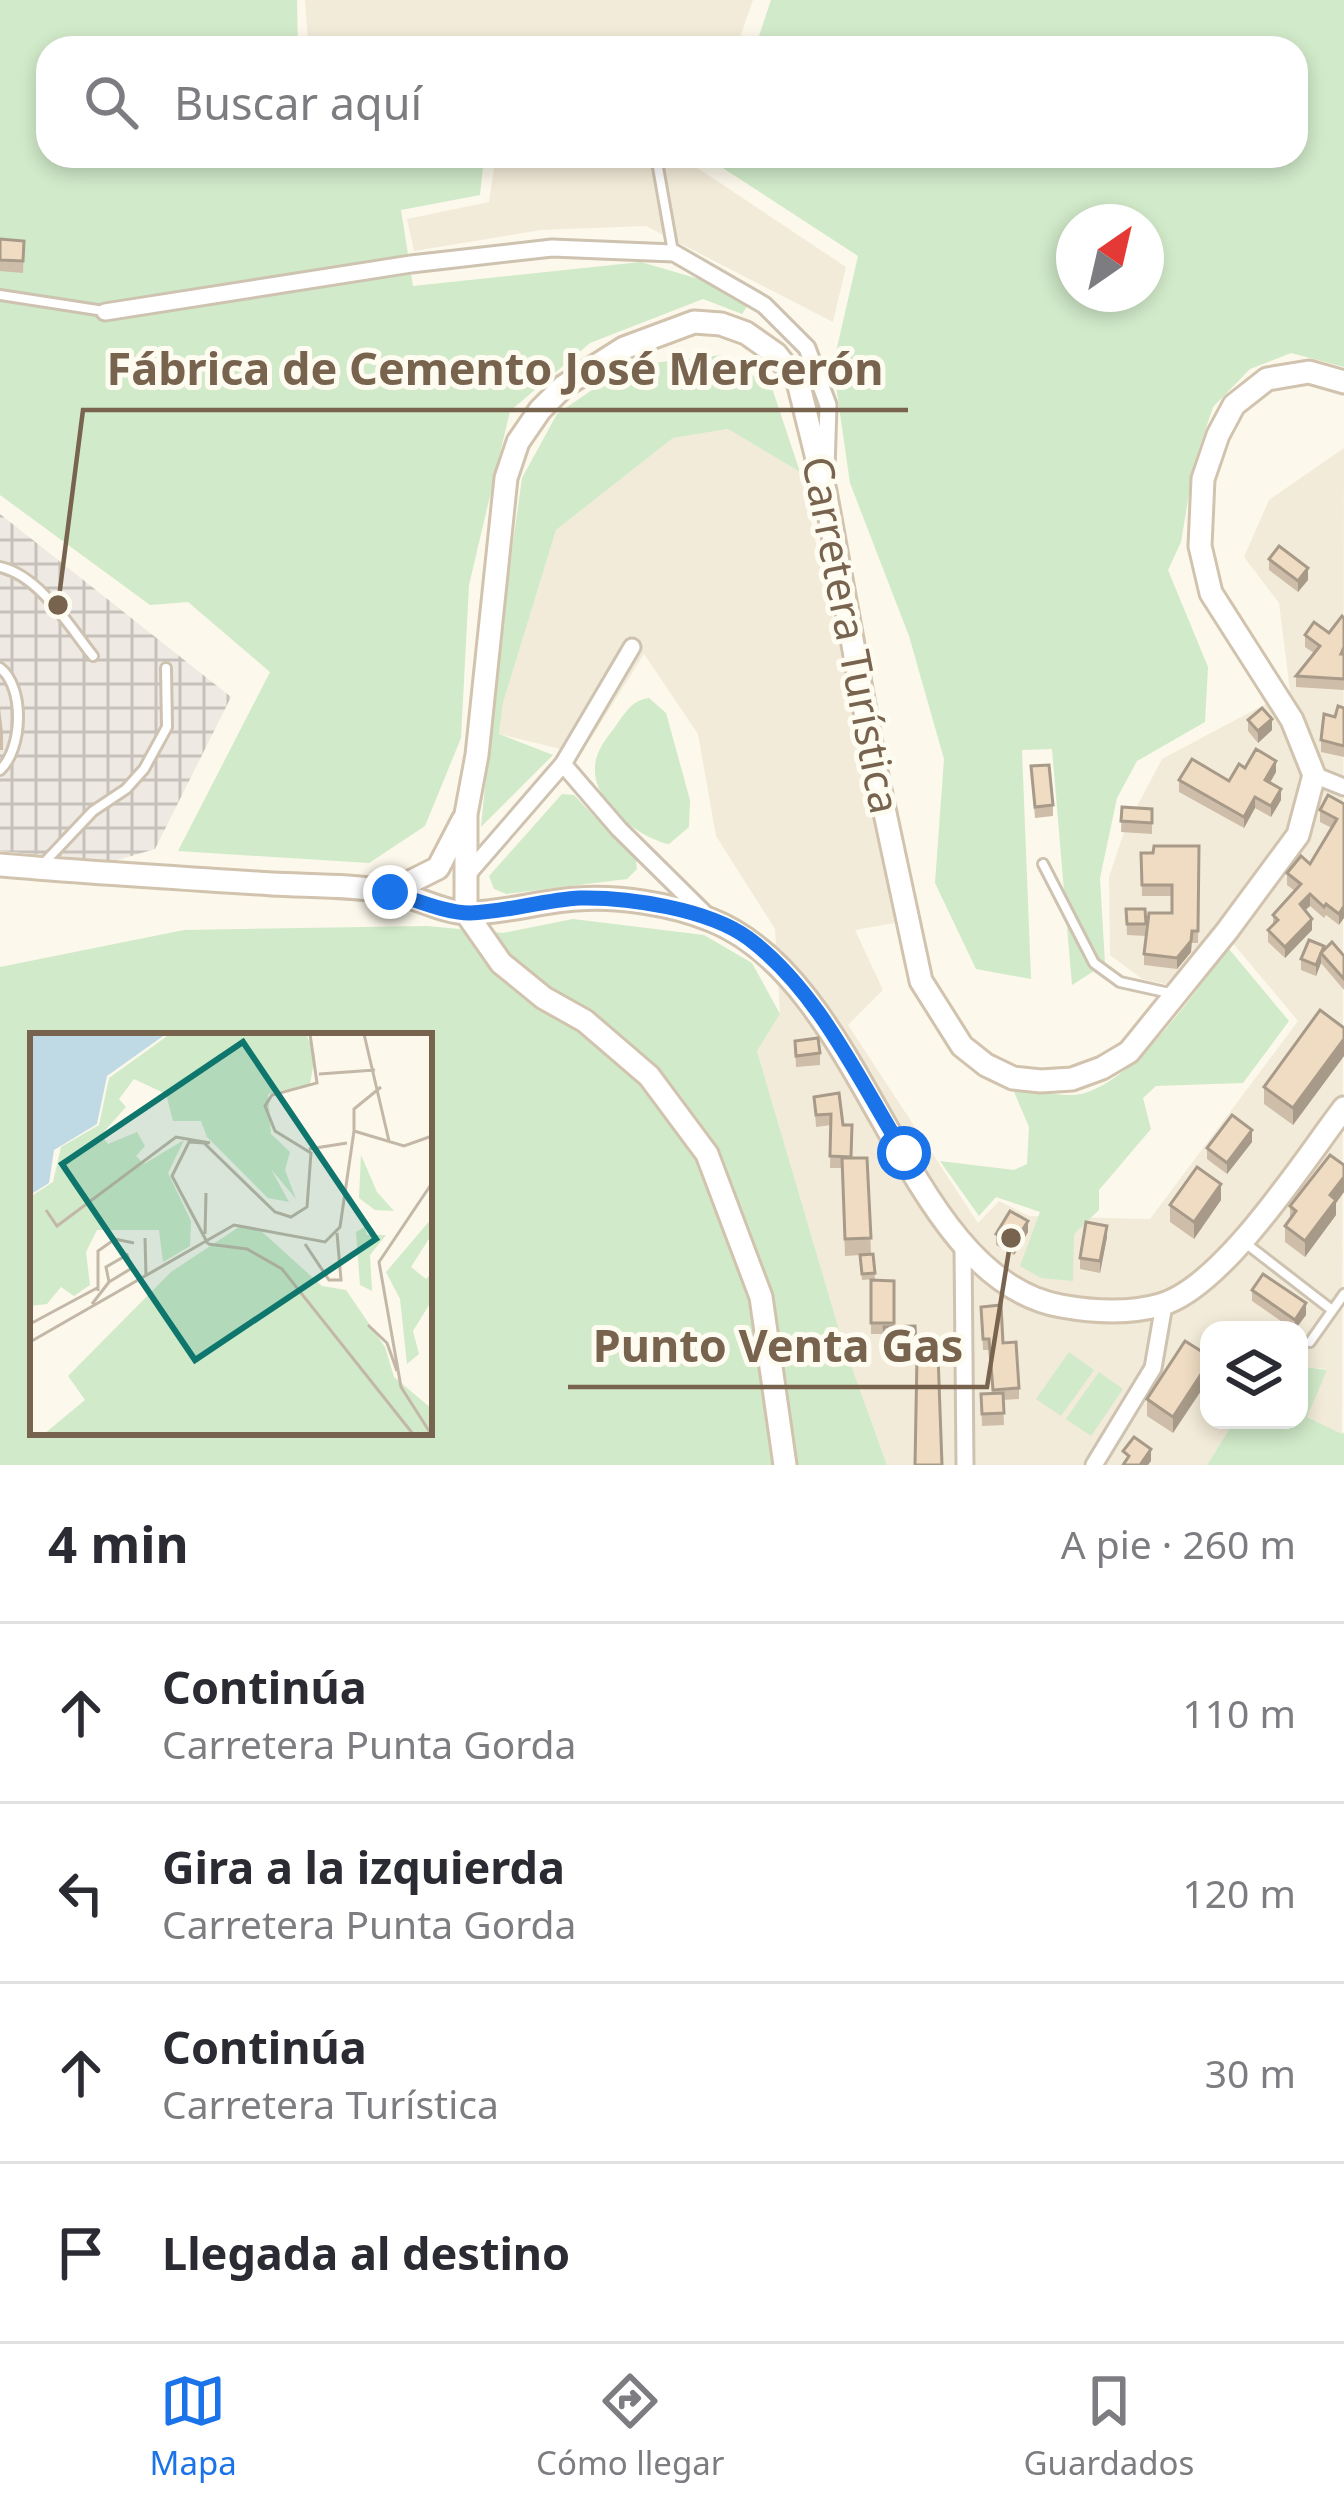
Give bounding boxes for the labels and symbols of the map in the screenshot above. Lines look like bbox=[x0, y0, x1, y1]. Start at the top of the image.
north arrow bbox=[1056, 204, 1164, 312]
callout: Fábrica de Cemento José Mercerón bbox=[83, 329, 908, 410]
text: Fábrica de Cemento José Mercerón bbox=[106, 337, 884, 398]
street label: Carretera Turística bbox=[790, 451, 915, 818]
route end bbox=[363, 865, 417, 919]
inset map bbox=[30, 1033, 432, 1435]
route start bbox=[877, 1126, 931, 1180]
callout: Punto Venta Gas bbox=[568, 1306, 987, 1387]
text: Punto Venta Gas bbox=[593, 1314, 963, 1375]

